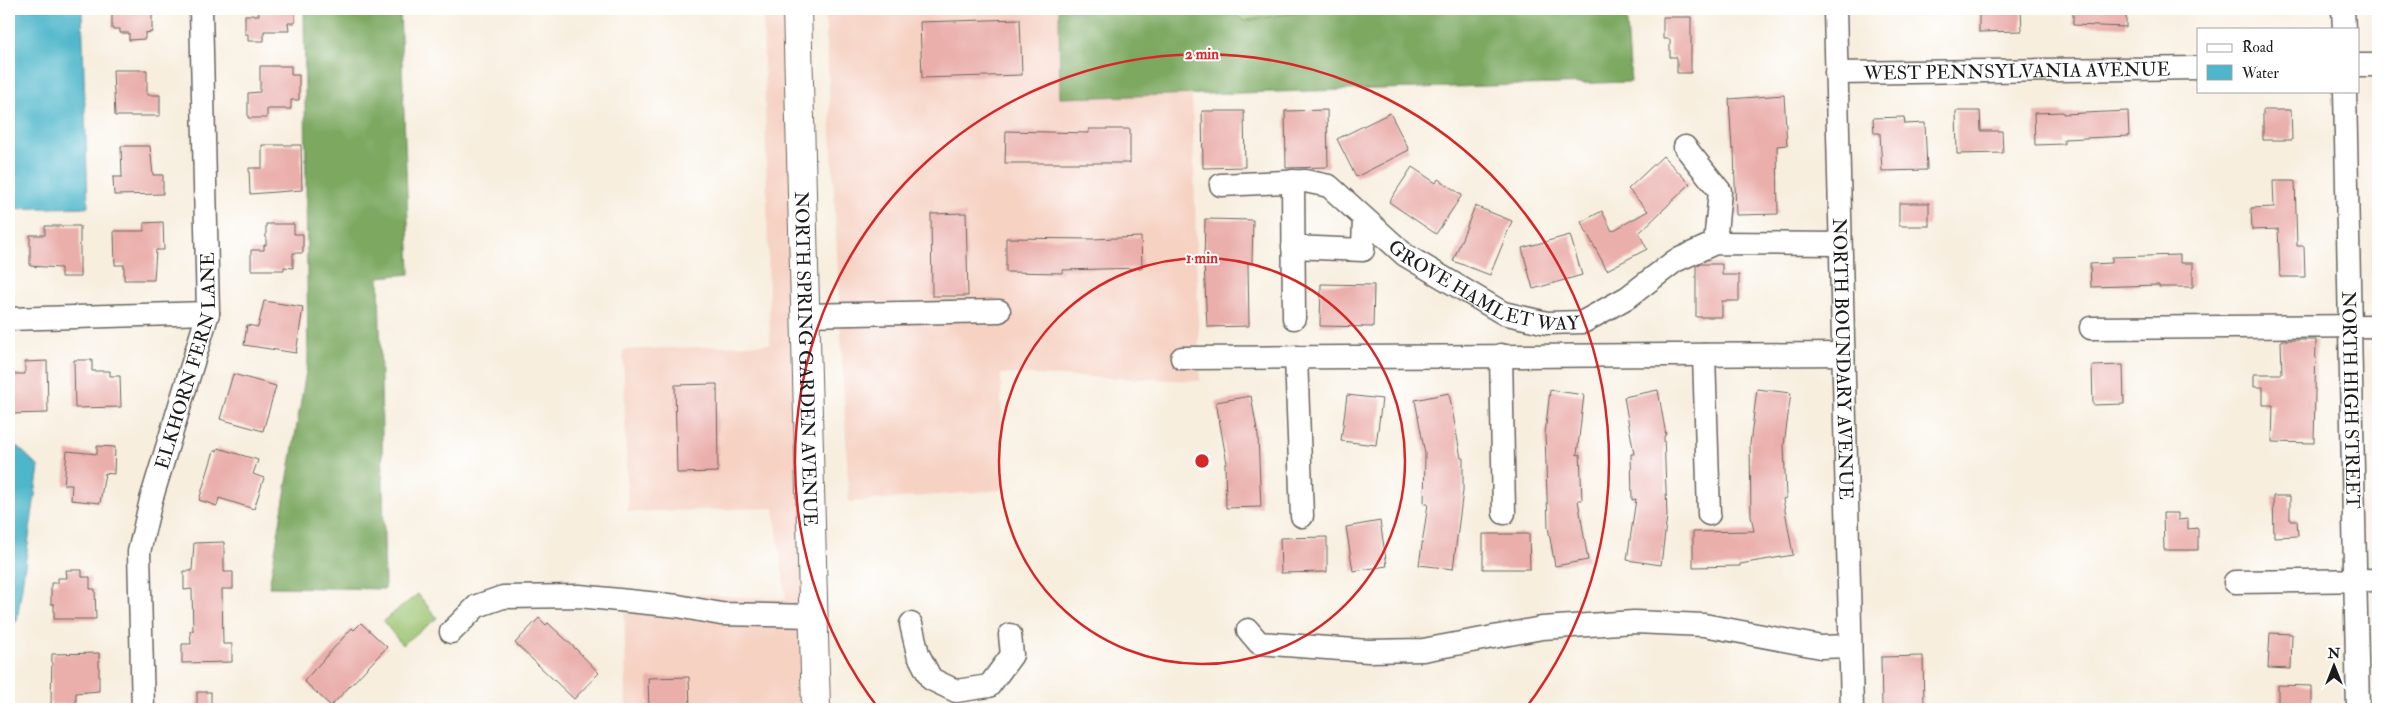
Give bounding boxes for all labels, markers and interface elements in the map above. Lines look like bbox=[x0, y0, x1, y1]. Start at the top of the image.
legend bbox=[2197, 28, 2360, 92]
text: Road bbox=[2242, 38, 2274, 57]
text: 2 min bbox=[1185, 45, 1219, 64]
street label: WEST PENNSYLVANIA AVENUE bbox=[1863, 57, 2171, 86]
text: Water bbox=[2241, 64, 2279, 83]
street label: NORTH SPRING GARDEN AVENUE bbox=[789, 191, 822, 527]
street label: NORTH BOUNDARY AVENUE bbox=[1827, 218, 1858, 500]
street label: GROVE HAMLET WAY bbox=[1383, 235, 1581, 338]
text: 1 min bbox=[1186, 249, 1218, 268]
street label: ELKHORN FERN LANE bbox=[150, 252, 221, 472]
street label: NORTH HIGH STREET bbox=[2336, 291, 2365, 509]
centre of rings bbox=[1193, 452, 1211, 470]
north arrow bbox=[2310, 640, 2360, 690]
text: N bbox=[2327, 645, 2341, 662]

